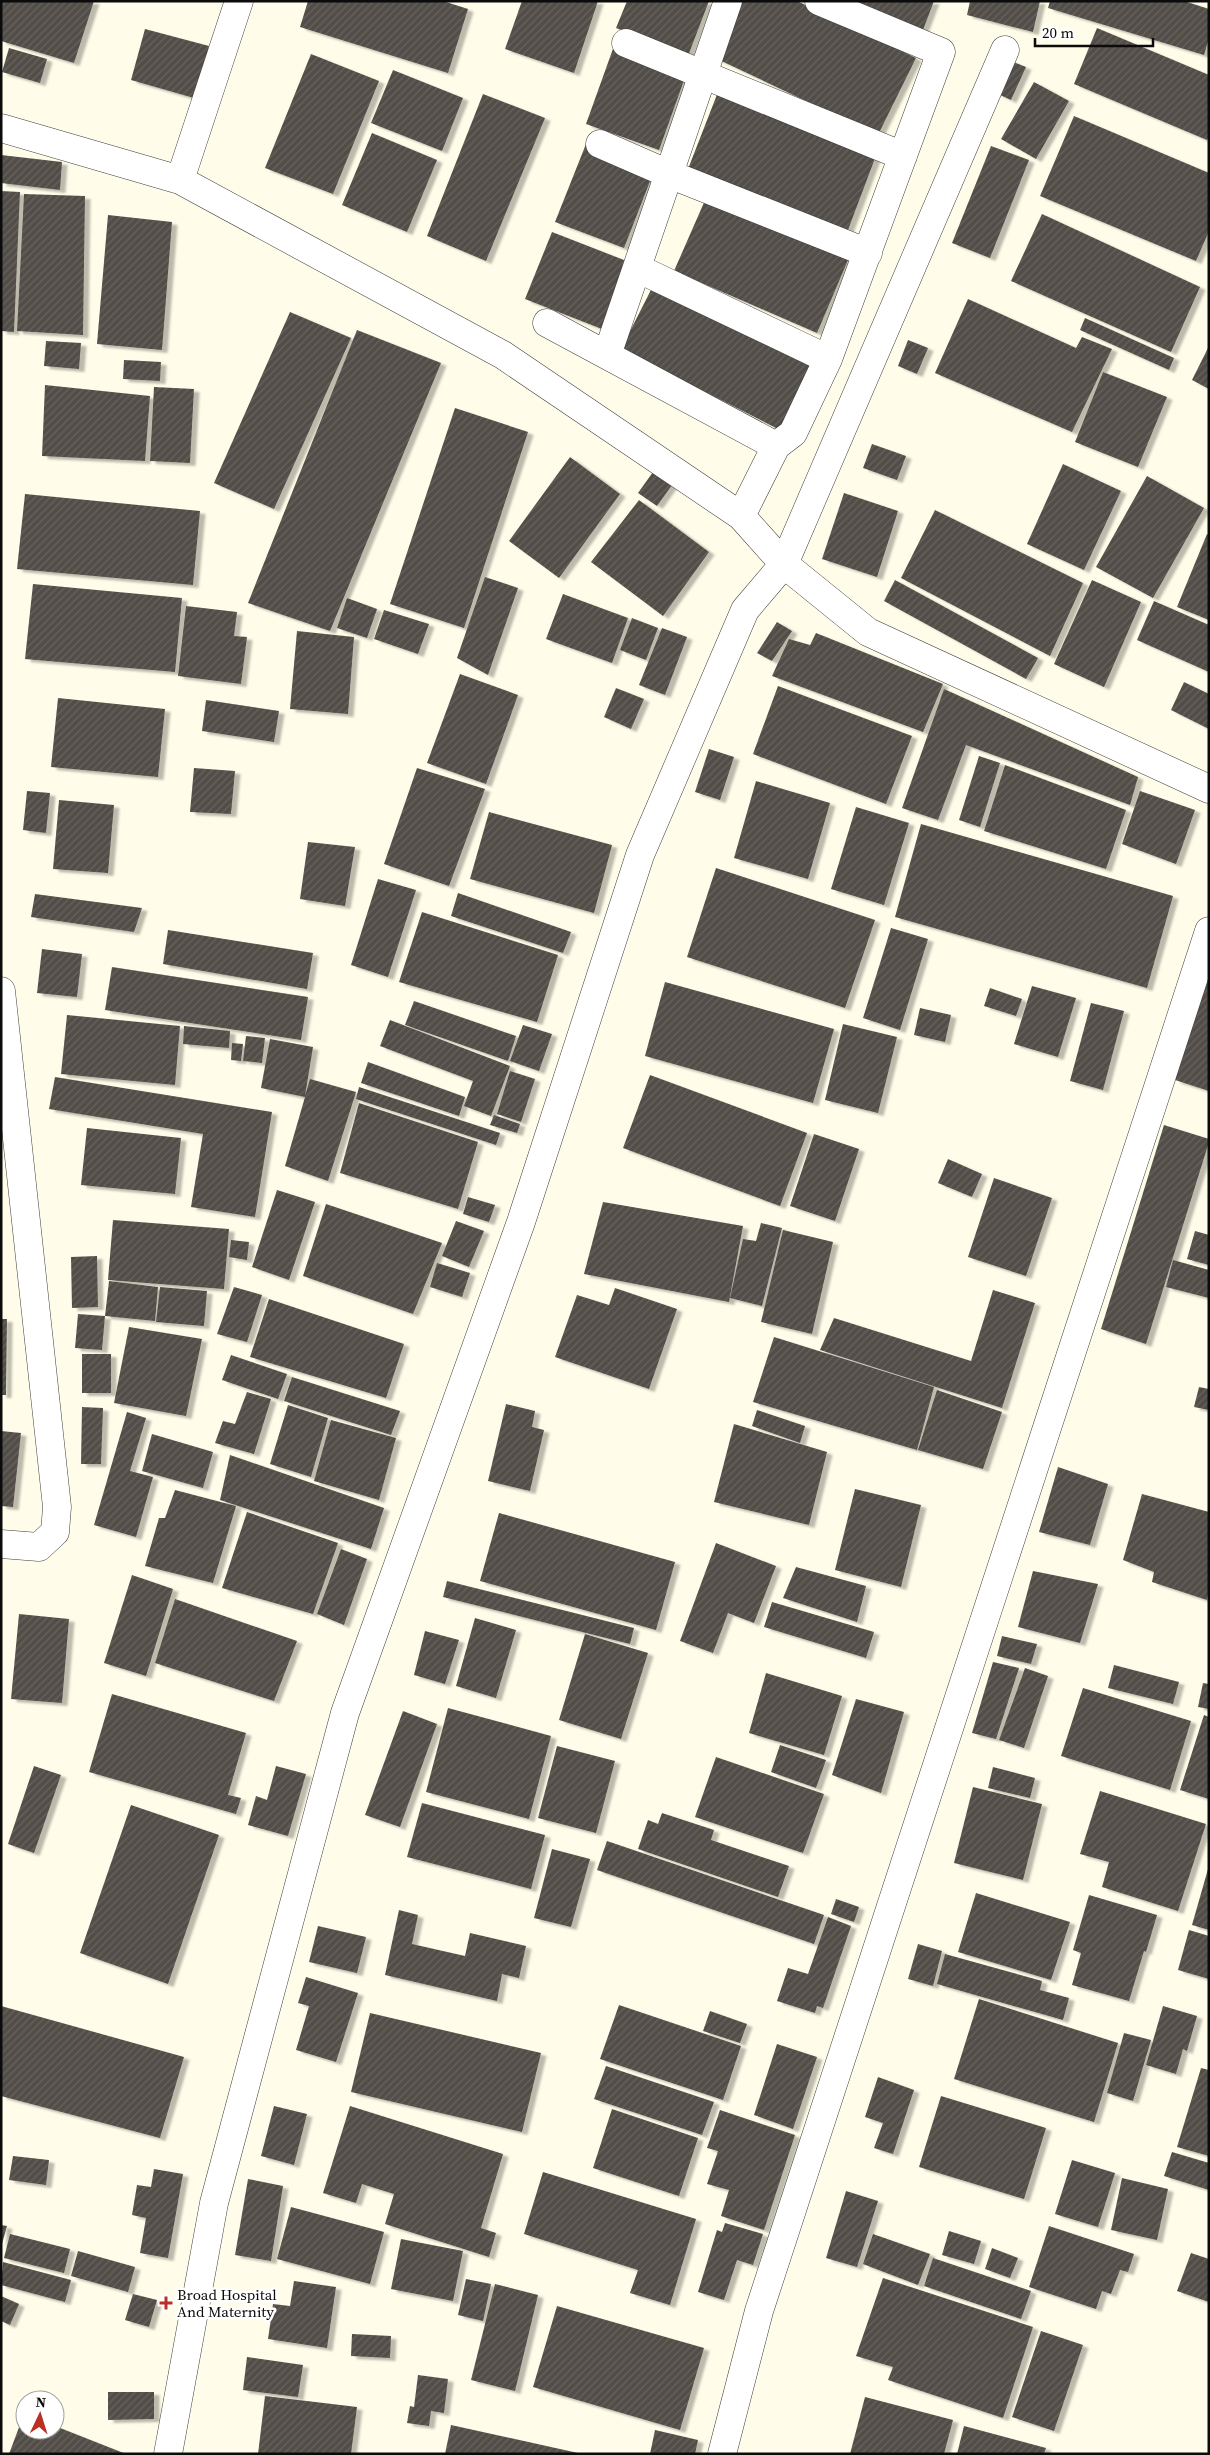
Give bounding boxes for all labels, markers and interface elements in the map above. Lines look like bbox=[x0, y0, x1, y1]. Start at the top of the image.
scale bar bbox=[1035, 15, 1152, 47]
text: 20 m bbox=[1042, 22, 1074, 43]
place label: Broad Hospital And Maternity bbox=[177, 2284, 277, 2322]
marker: Broad Hospital And Maternity bbox=[159, 2296, 173, 2310]
north arrow bbox=[15, 2390, 65, 2440]
text: N bbox=[35, 2392, 47, 2412]

